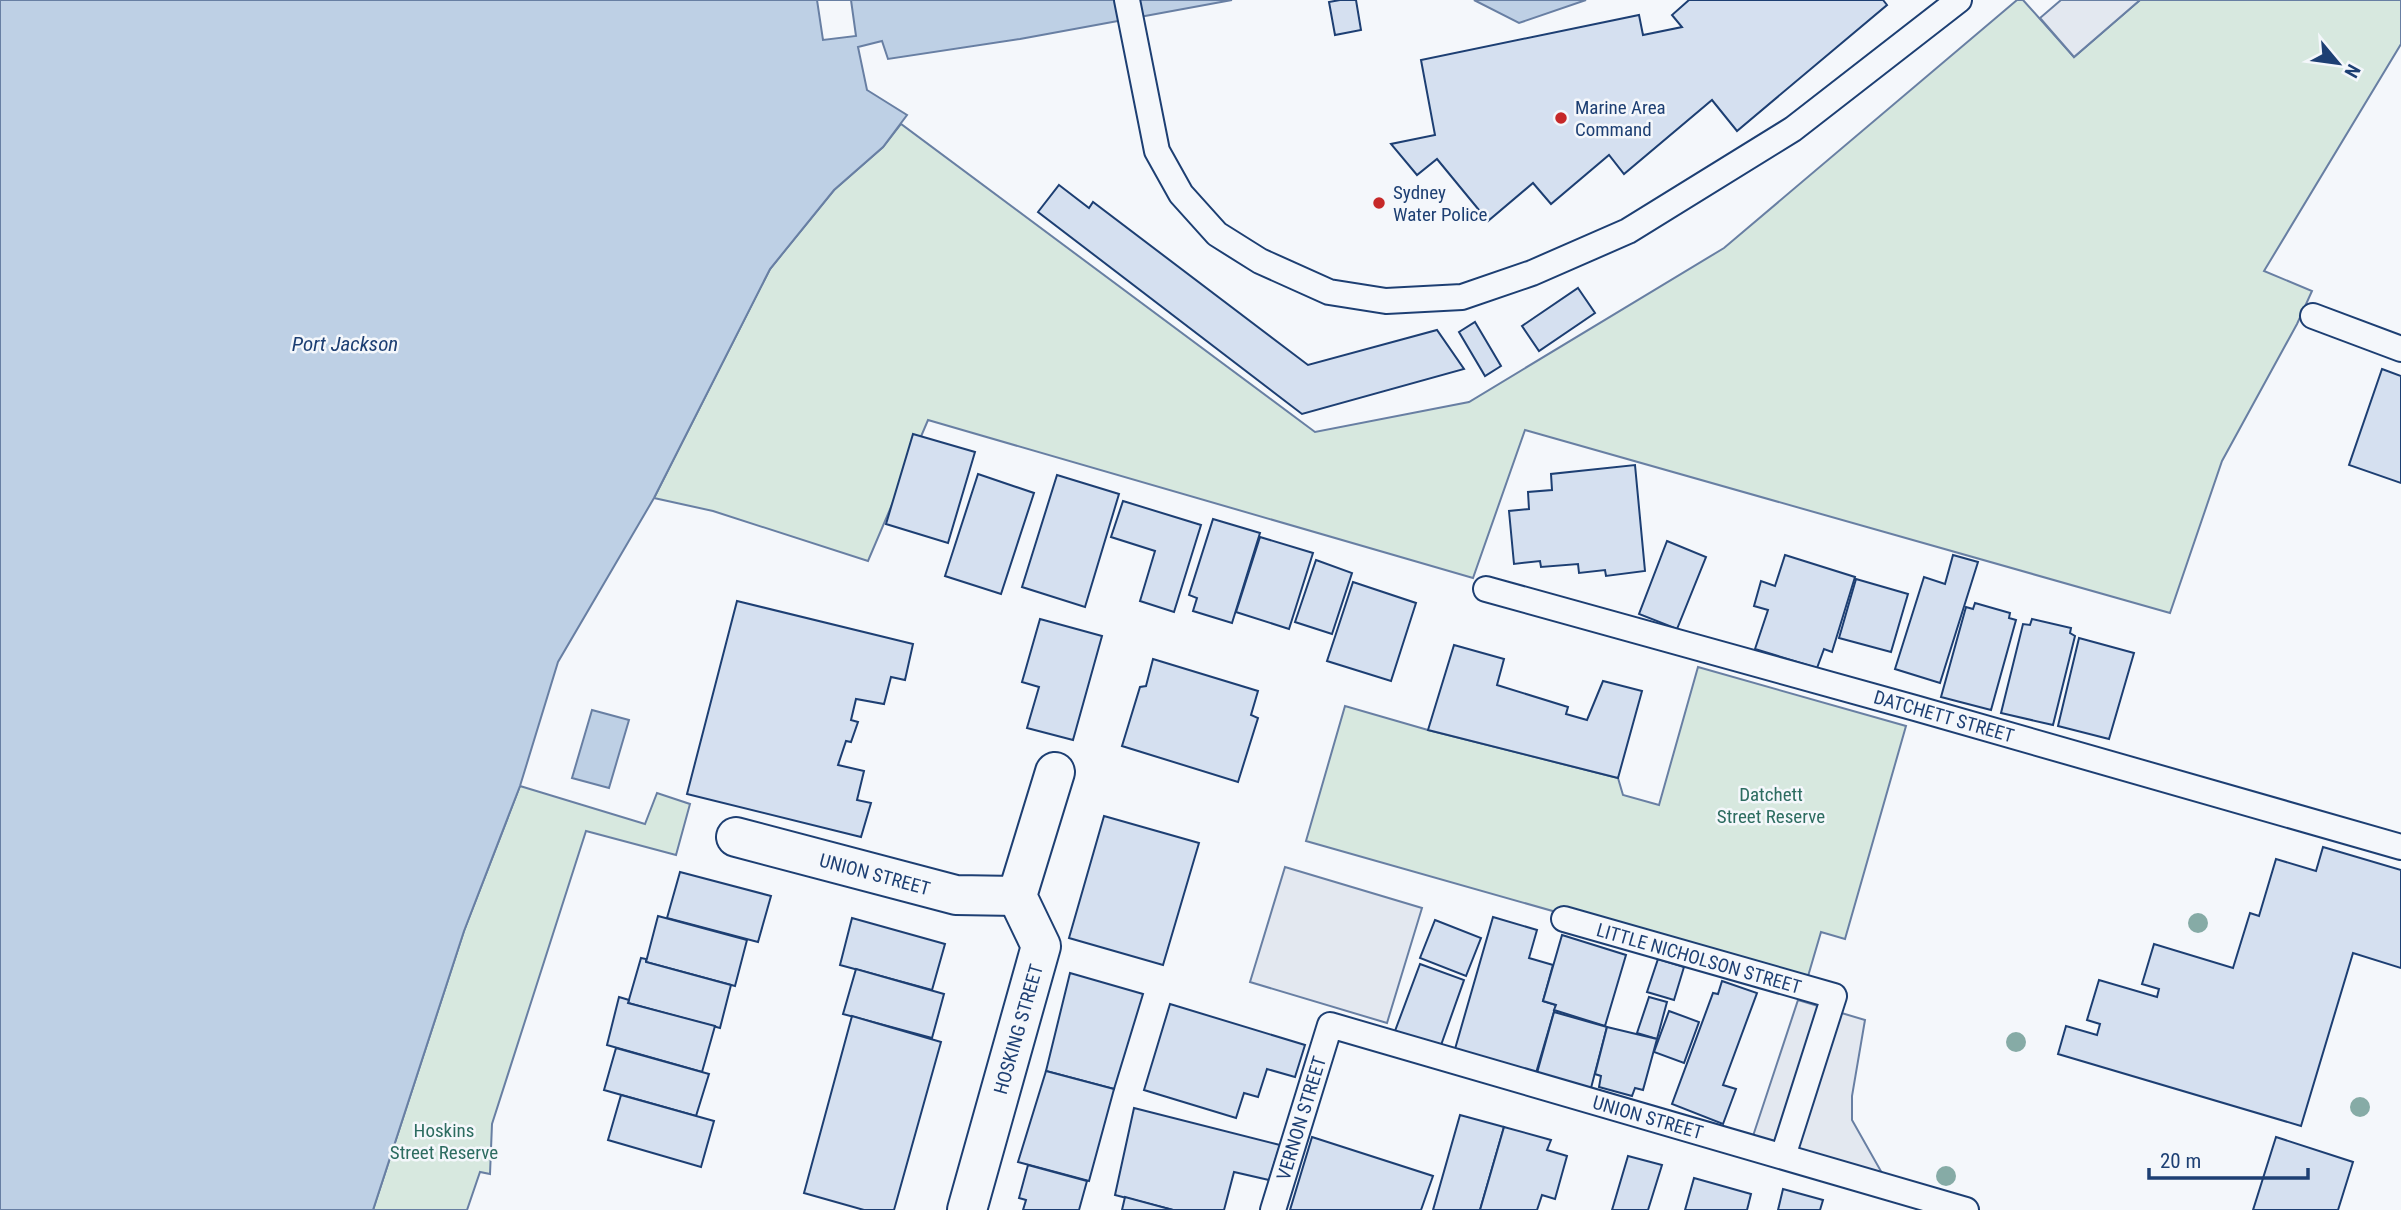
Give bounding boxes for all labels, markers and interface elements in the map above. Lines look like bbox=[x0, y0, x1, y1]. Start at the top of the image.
north arrow bbox=[2303, 28, 2373, 98]
text: N bbox=[2340, 60, 2365, 82]
place label: Marine Area Command bbox=[1575, 96, 1666, 141]
marker: Marine Area Command bbox=[1553, 110, 1569, 126]
place label: Sydney Water Police bbox=[1393, 181, 1487, 226]
marker: Sydney Water Police bbox=[1371, 195, 1387, 211]
water label: Port Jackson bbox=[292, 332, 398, 356]
street label: DATCHETT STREET bbox=[1871, 685, 2017, 748]
park label: Datchett Street Reserve bbox=[1717, 783, 1825, 828]
street label: UNION STREET bbox=[817, 849, 933, 900]
street label: LITTLE NICHOLSON STREET bbox=[1594, 918, 1804, 999]
street label: HOSKING STREET bbox=[989, 961, 1048, 1097]
street label: VERNON STREET bbox=[1272, 1053, 1331, 1183]
street label: UNION STREET bbox=[1590, 1091, 1706, 1144]
park label: Hoskins Street Reserve bbox=[390, 1119, 498, 1164]
scale bar bbox=[2149, 1136, 2308, 1180]
text: 20 m bbox=[2160, 1149, 2201, 1173]

